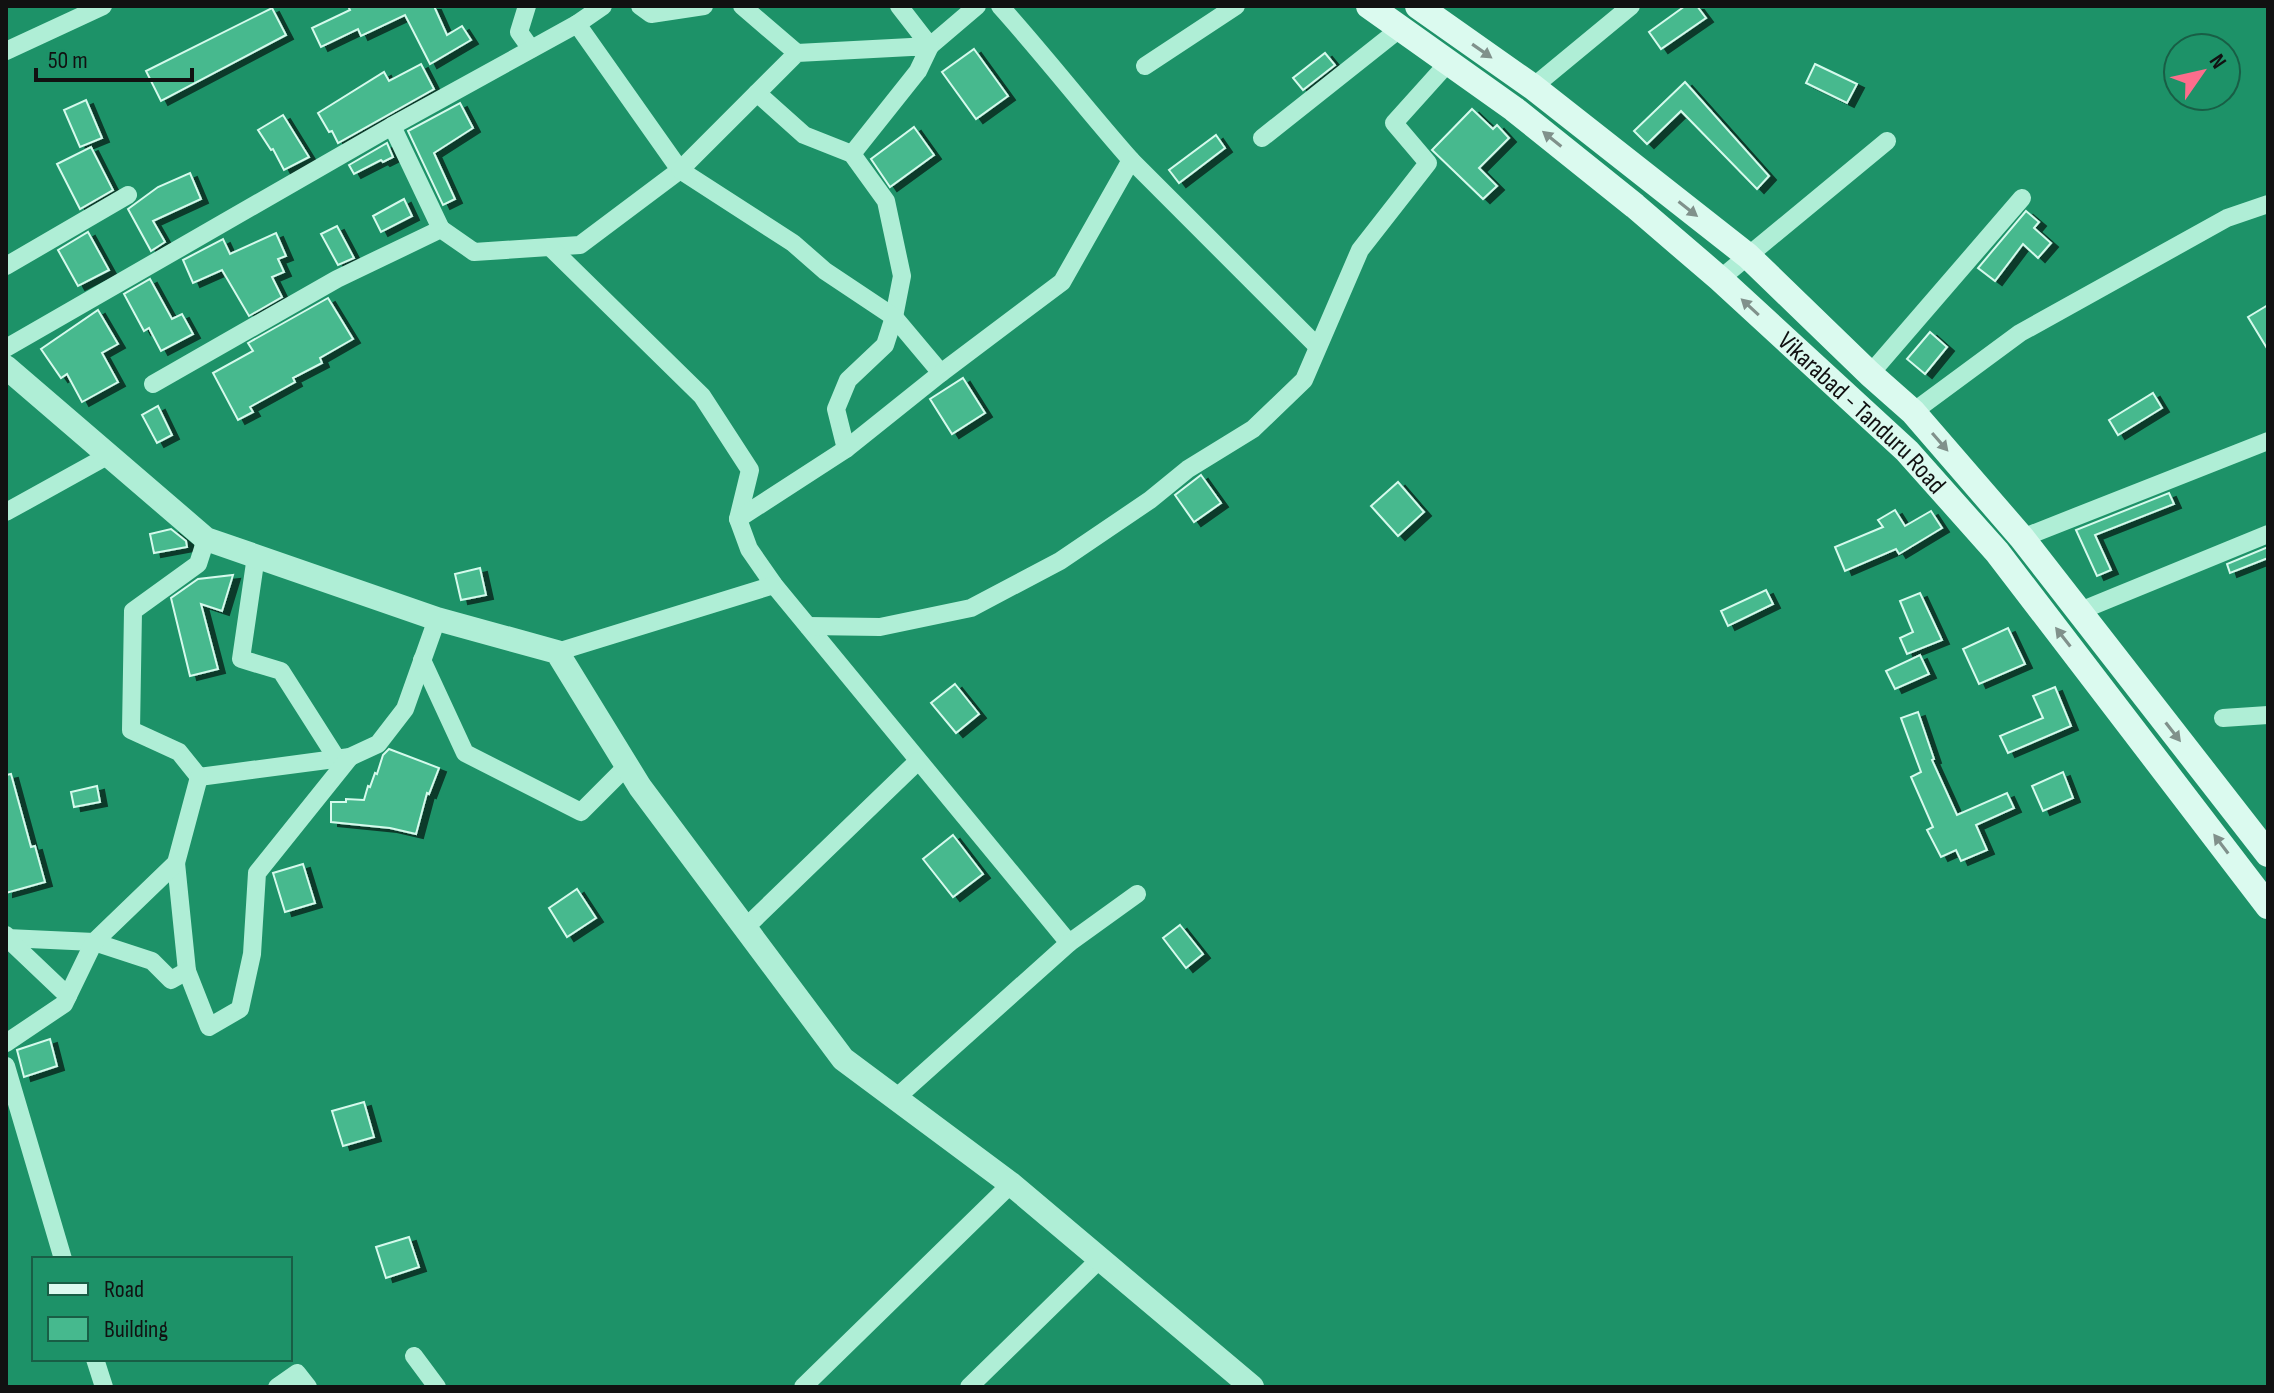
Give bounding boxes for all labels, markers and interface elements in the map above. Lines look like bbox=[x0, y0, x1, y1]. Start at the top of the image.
scale bar bbox=[36, 32, 192, 82]
north arrow bbox=[2162, 32, 2242, 112]
one-way arrow bbox=[1471, 43, 1492, 58]
text: 50 m bbox=[48, 46, 88, 75]
text: N bbox=[2203, 49, 2232, 74]
one-way arrow bbox=[1542, 131, 1562, 148]
one-way arrow bbox=[1678, 200, 1698, 216]
one-way arrow bbox=[1741, 299, 1760, 317]
street label: Vikarabad - Tanduru Road bbox=[1771, 326, 1952, 501]
one-way arrow bbox=[1931, 432, 1948, 452]
one-way arrow bbox=[2056, 627, 2072, 648]
one-way arrow bbox=[2165, 722, 2181, 742]
one-way arrow bbox=[2214, 834, 2230, 854]
legend bbox=[32, 1257, 292, 1361]
text: Road bbox=[104, 1275, 144, 1304]
text: Building bbox=[104, 1315, 168, 1344]

